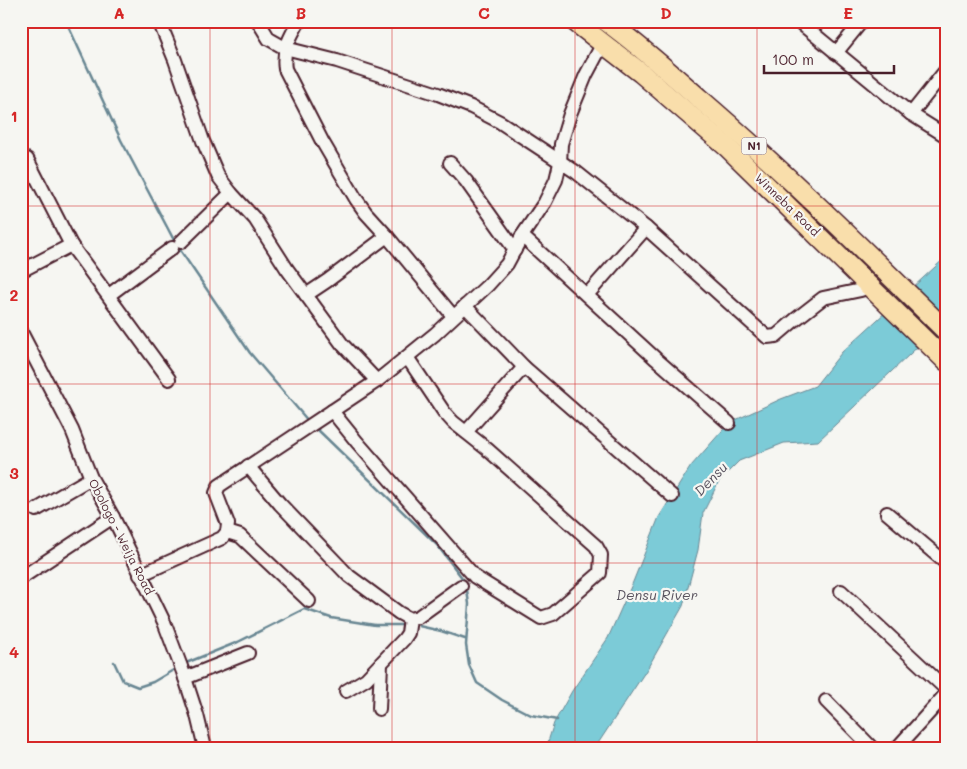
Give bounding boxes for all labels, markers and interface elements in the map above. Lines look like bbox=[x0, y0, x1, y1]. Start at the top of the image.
text: A bbox=[113, 2, 125, 23]
text: B bbox=[296, 2, 306, 23]
text: C bbox=[478, 2, 490, 23]
text: D bbox=[660, 2, 672, 23]
text: E bbox=[843, 2, 853, 23]
scale bar bbox=[764, 42, 894, 74]
text: 100 m bbox=[772, 49, 814, 69]
text: 1 bbox=[10, 105, 18, 126]
road number: N1 bbox=[742, 138, 766, 154]
street label: Winneba Road bbox=[752, 169, 824, 239]
text: 2 bbox=[10, 284, 19, 305]
water label: Densu bbox=[690, 457, 732, 500]
text: 3 bbox=[9, 462, 19, 483]
street label: Obologo - Weija Road bbox=[86, 476, 158, 598]
water label: Densu River bbox=[616, 585, 698, 604]
text: 4 bbox=[9, 641, 19, 662]

